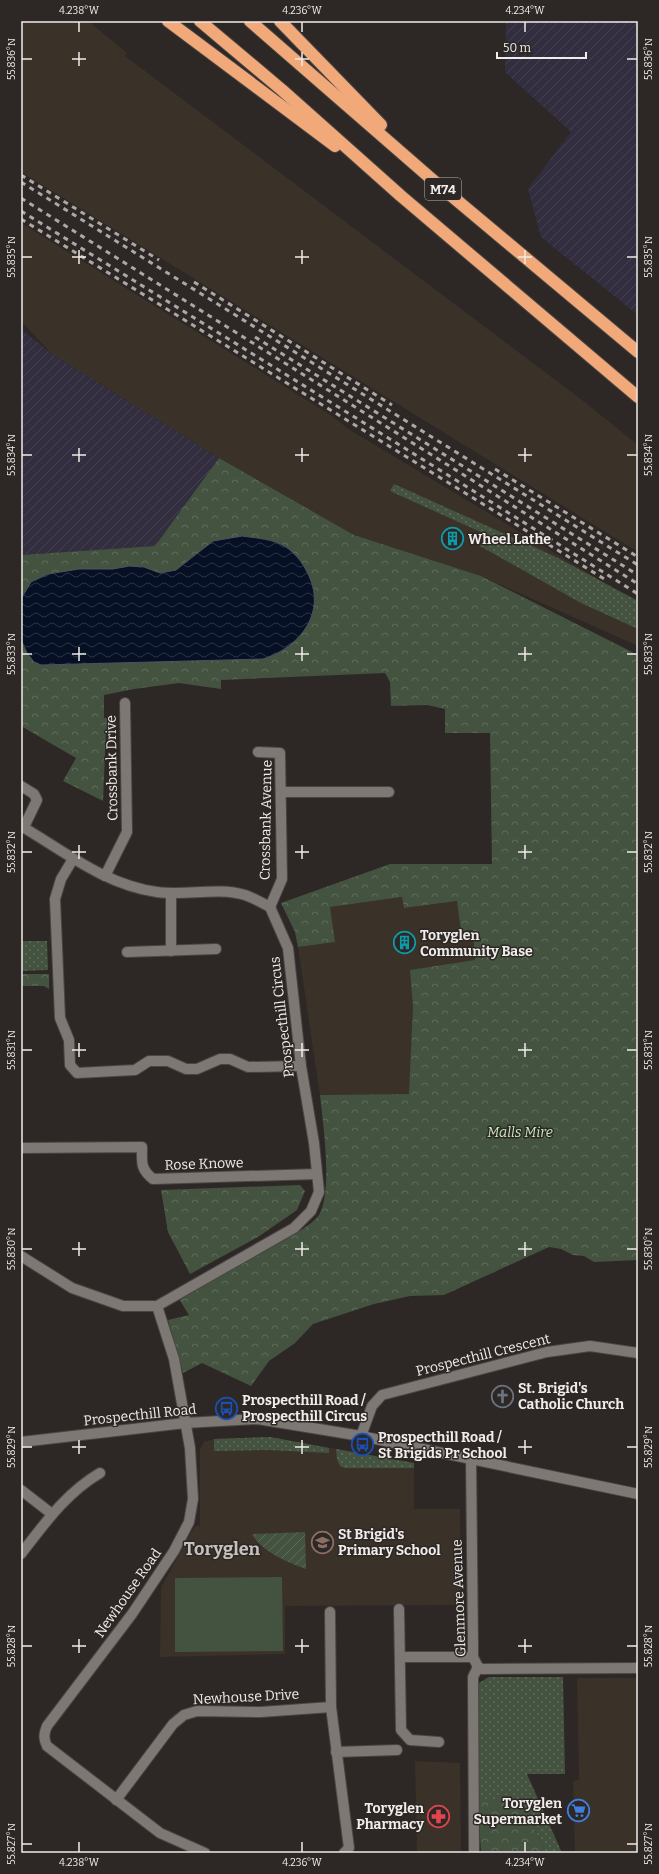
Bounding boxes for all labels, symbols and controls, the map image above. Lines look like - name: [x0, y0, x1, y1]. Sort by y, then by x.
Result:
- text: 4.238°W: [59, 5, 100, 17]
- text: 4.236°W: [282, 5, 322, 17]
- text: 4.234°W: [505, 5, 545, 17]
- scale bar: [497, 34, 586, 60]
- text: 55.836°N: [6, 38, 18, 80]
- text: 55.836°N: [643, 38, 655, 80]
- text: 50 m: [503, 41, 532, 55]
- road number: M74: [425, 178, 461, 200]
- text: 55.835°N: [6, 236, 18, 278]
- text: 55.835°N: [643, 236, 655, 278]
- text: 55.834°N: [6, 434, 18, 476]
- text: 55.834°N: [643, 434, 655, 476]
- building icon: Wheel Lathe: [439, 526, 465, 552]
- place label: Wheel Lathe: [468, 531, 551, 548]
- text: 55.833°N: [6, 633, 18, 675]
- text: 55.833°N: [643, 633, 655, 675]
- street label: Crossbank Drive: [103, 715, 121, 821]
- street label: Crossbank Avenue: [256, 760, 276, 880]
- text: 55.832°N: [6, 831, 18, 873]
- text: 55.832°N: [643, 831, 655, 873]
- place label: Toryglen Community Base: [420, 927, 533, 960]
- building icon: Toryglen Community Base: [391, 930, 417, 956]
- street label: Prospecthill Circus: [266, 956, 298, 1078]
- text: 55.831°N: [6, 1030, 18, 1070]
- text: 55.831°N: [643, 1030, 655, 1070]
- park label: Malls Mire: [487, 1124, 553, 1141]
- street label: Rose Knowe: [164, 1154, 244, 1174]
- text: 55.830°N: [6, 1228, 18, 1270]
- text: 55.830°N: [643, 1228, 655, 1270]
- street label: Prospecthill Crescent: [414, 1330, 552, 1380]
- place label: St. Brigid's Catholic Church: [518, 1380, 624, 1413]
- church icon: St. Brigid's Catholic Church: [490, 1383, 516, 1409]
- place label: Prospecthill Road / Prospecthill Circus: [242, 1392, 367, 1425]
- bus stop icon: Prospecthill Road / Prospecthill Circus: [214, 1395, 240, 1421]
- street label: Prospecthill Road: [83, 1401, 197, 1429]
- text: 55.829°N: [6, 1426, 18, 1468]
- text: 55.829°N: [643, 1426, 655, 1468]
- place label: Prospecthill Road / St Brigids Pr School: [378, 1429, 507, 1462]
- bus stop icon: Prospecthill Road / St Brigids Pr School: [350, 1432, 376, 1458]
- place label: St Brigid's Primary School: [338, 1526, 441, 1559]
- school or university icon: St Brigid's Primary School: [310, 1529, 336, 1555]
- district label: Toryglen: [184, 1538, 261, 1560]
- street label: Glenmore Avenue: [448, 1539, 470, 1657]
- street label: Newhouse Road: [91, 1545, 165, 1641]
- text: 55.828°N: [6, 1625, 18, 1667]
- text: 55.828°N: [643, 1625, 655, 1667]
- street label: Newhouse Drive: [192, 1686, 300, 1708]
- place label: Toryglen Supermarket: [474, 1795, 562, 1828]
- supermarket icon: Toryglen Supermarket: [565, 1798, 591, 1824]
- place label: Toryglen Pharmacy: [356, 1800, 424, 1833]
- pharmacy icon: Toryglen Pharmacy: [426, 1803, 452, 1829]
- text: 55.827°N: [6, 1823, 18, 1865]
- text: 55.827°N: [643, 1823, 655, 1865]
- text: 4.238°W: [59, 1857, 100, 1869]
- text: 4.236°W: [282, 1857, 322, 1869]
- text: 4.234°W: [505, 1857, 545, 1869]

